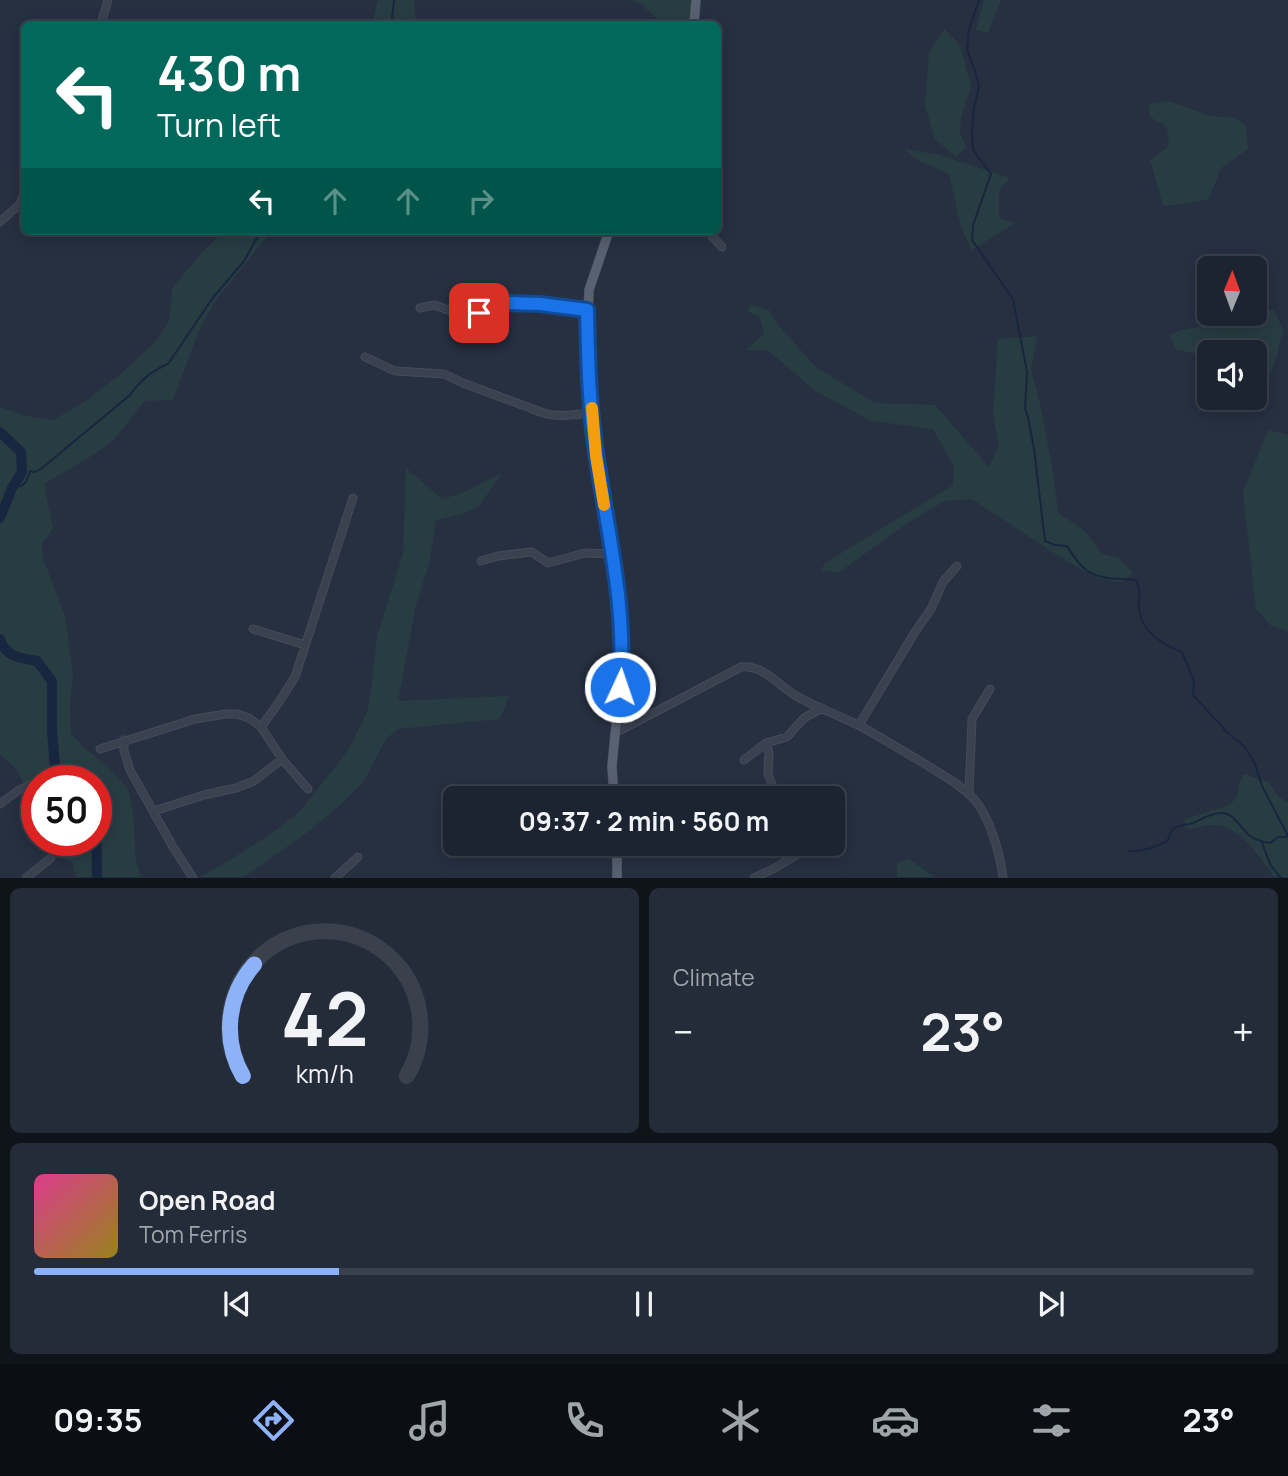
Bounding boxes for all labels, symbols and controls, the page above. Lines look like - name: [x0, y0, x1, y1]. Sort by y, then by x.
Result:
- text: 430 m: [157, 39, 301, 106]
- icon: left: [42, 49, 133, 140]
- text: Turn left: [157, 103, 281, 147]
- icon: left: [243, 182, 281, 220]
- icon: ahead: [316, 182, 354, 220]
- icon: ahead: [389, 182, 427, 220]
- icon: right: [462, 182, 500, 220]
- north arrow: [1197, 256, 1267, 326]
- map controls: [1197, 256, 1267, 410]
- pin: [449, 283, 509, 343]
- icon: arrive: [460, 294, 498, 332]
- button: sound: [1197, 340, 1267, 410]
- position arrow: [583, 650, 657, 724]
- speed limit sign: 50: [21, 765, 112, 856]
- text: 09:37 · 2 min · 560 m: [519, 803, 769, 839]
- text: Climate: [673, 961, 755, 993]
- text: 42: [281, 969, 368, 1069]
- text: 23°: [921, 996, 1005, 1067]
- text: −: [673, 1005, 694, 1057]
- text: +: [1232, 1005, 1254, 1057]
- text: km/h: [295, 1056, 354, 1091]
- text: Open Road: [139, 1182, 275, 1218]
- text: Tom Ferris: [139, 1218, 247, 1250]
- icon: previous: [218, 1285, 256, 1323]
- icon: pause: [625, 1285, 663, 1323]
- icon: next: [1032, 1285, 1070, 1323]
- icon: directions: [249, 1396, 298, 1445]
- icon: music: [405, 1396, 454, 1445]
- icon: phone: [560, 1396, 609, 1445]
- icon: climate: [716, 1396, 765, 1445]
- icon: car: [871, 1396, 920, 1445]
- icon: filters: [1027, 1396, 1076, 1445]
- text: 09:35: [53, 1398, 143, 1442]
- text: 23°: [1183, 1398, 1235, 1442]

